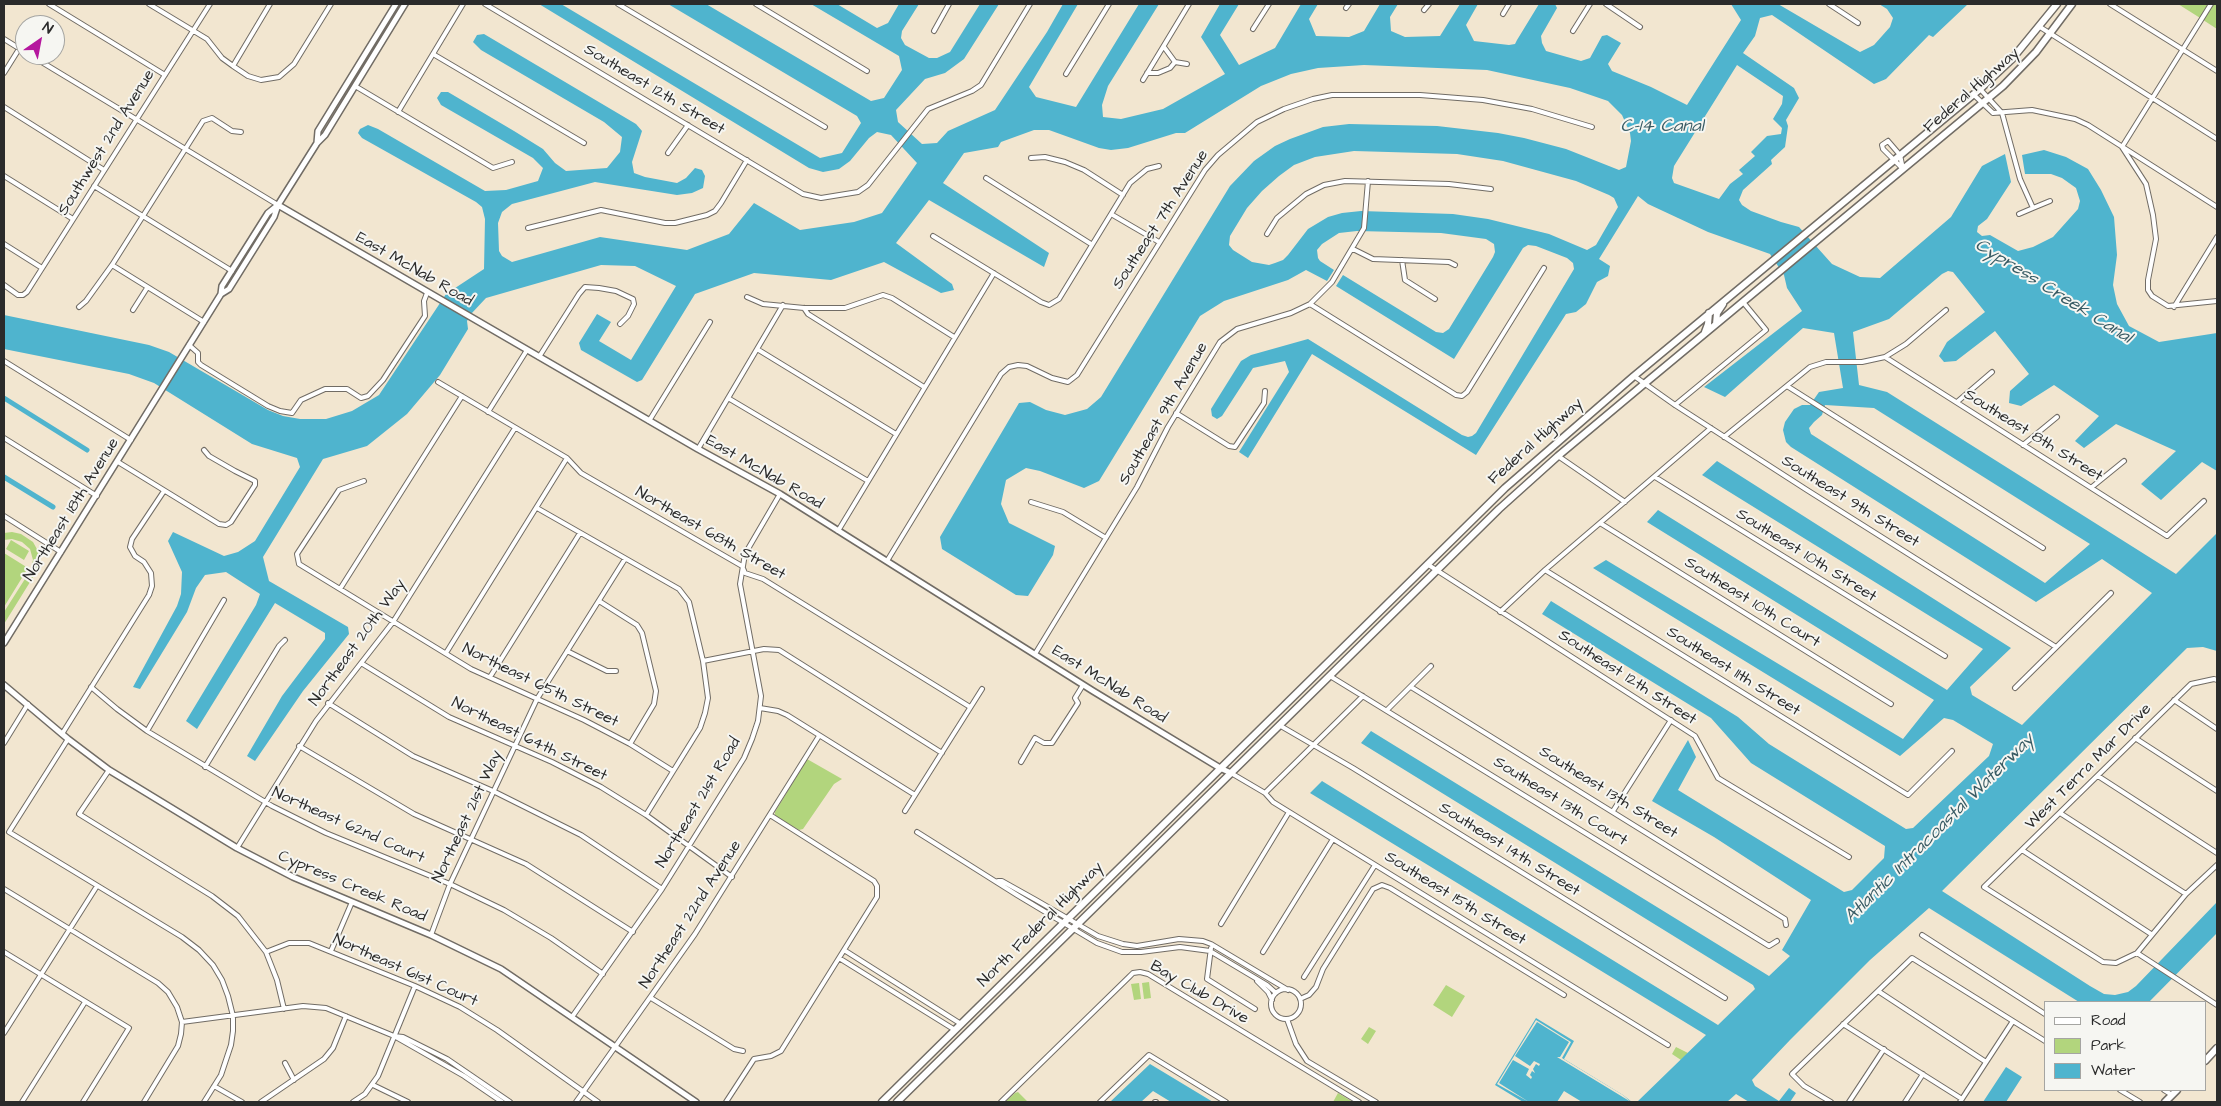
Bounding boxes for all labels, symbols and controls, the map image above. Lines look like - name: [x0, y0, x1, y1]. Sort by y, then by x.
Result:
- north arrow: [15, 15, 65, 65]
- text: N: [38, 17, 57, 39]
- street label: Southeast 12th Street: [580, 40, 728, 140]
- street label: Federal Highway: [1920, 44, 2024, 138]
- street label: Southwest 2nd Avenue: [54, 67, 160, 219]
- water label: C-14 Canal: [1621, 116, 1703, 138]
- street label: Southeast 7th Avenue: [1109, 147, 1213, 293]
- street label: East McNab Road: [352, 229, 476, 311]
- water label: Cypress Creek Canal: [1971, 235, 2135, 349]
- street label: Southeast 9th Avenue: [1115, 339, 1213, 489]
- street label: Southeast 8th Street: [1960, 385, 2106, 487]
- street label: Federal Highway: [1485, 395, 1587, 489]
- street label: East McNab Road: [702, 432, 826, 514]
- street label: Northeast 18th Avenue: [20, 435, 124, 585]
- street label: Southeast 9th Street: [1778, 452, 1922, 552]
- street label: Northeast 68th Street: [631, 483, 789, 585]
- street label: Southeast 10th Street: [1732, 505, 1880, 607]
- street label: Southeast 10th Court: [1681, 553, 1823, 653]
- street label: Northeast 20th Way: [306, 576, 410, 710]
- street label: Southeast 11th Street: [1663, 623, 1803, 721]
- street label: Southeast 12th Street: [1554, 626, 1700, 730]
- street label: Northeast 65th Street: [459, 640, 621, 732]
- street label: East McNab Road: [1048, 642, 1170, 728]
- street label: Northeast 64th Street: [448, 694, 610, 786]
- street label: West Terra Mar Drive: [2022, 700, 2156, 834]
- water label: Atlantic Intracoastal Waterway: [1841, 730, 2039, 928]
- street label: Northeast 21st Road: [652, 734, 746, 872]
- street label: Southeast 13th Street: [1535, 743, 1681, 843]
- street label: Northeast 21st Way: [429, 748, 507, 886]
- street label: Southeast 13th Court: [1490, 753, 1630, 851]
- street label: Northeast 62nd Court: [268, 784, 428, 868]
- street label: Southeast 14th Street: [1435, 799, 1583, 901]
- street label: Northeast 22nd Avenue: [636, 837, 746, 993]
- street label: Cypress Creek Road: [275, 847, 429, 927]
- street label: Southeast 15th Street: [1381, 848, 1529, 950]
- street label: North Federal Highway: [974, 858, 1108, 992]
- street label: Northeast 61st Court: [330, 930, 480, 1012]
- street label: Bay Club Drive: [1146, 957, 1252, 1029]
- legend: [2044, 1001, 2206, 1091]
- text: Road: [2091, 1010, 2125, 1031]
- text: Park: [2091, 1035, 2126, 1056]
- text: Water: [2091, 1060, 2135, 1081]

